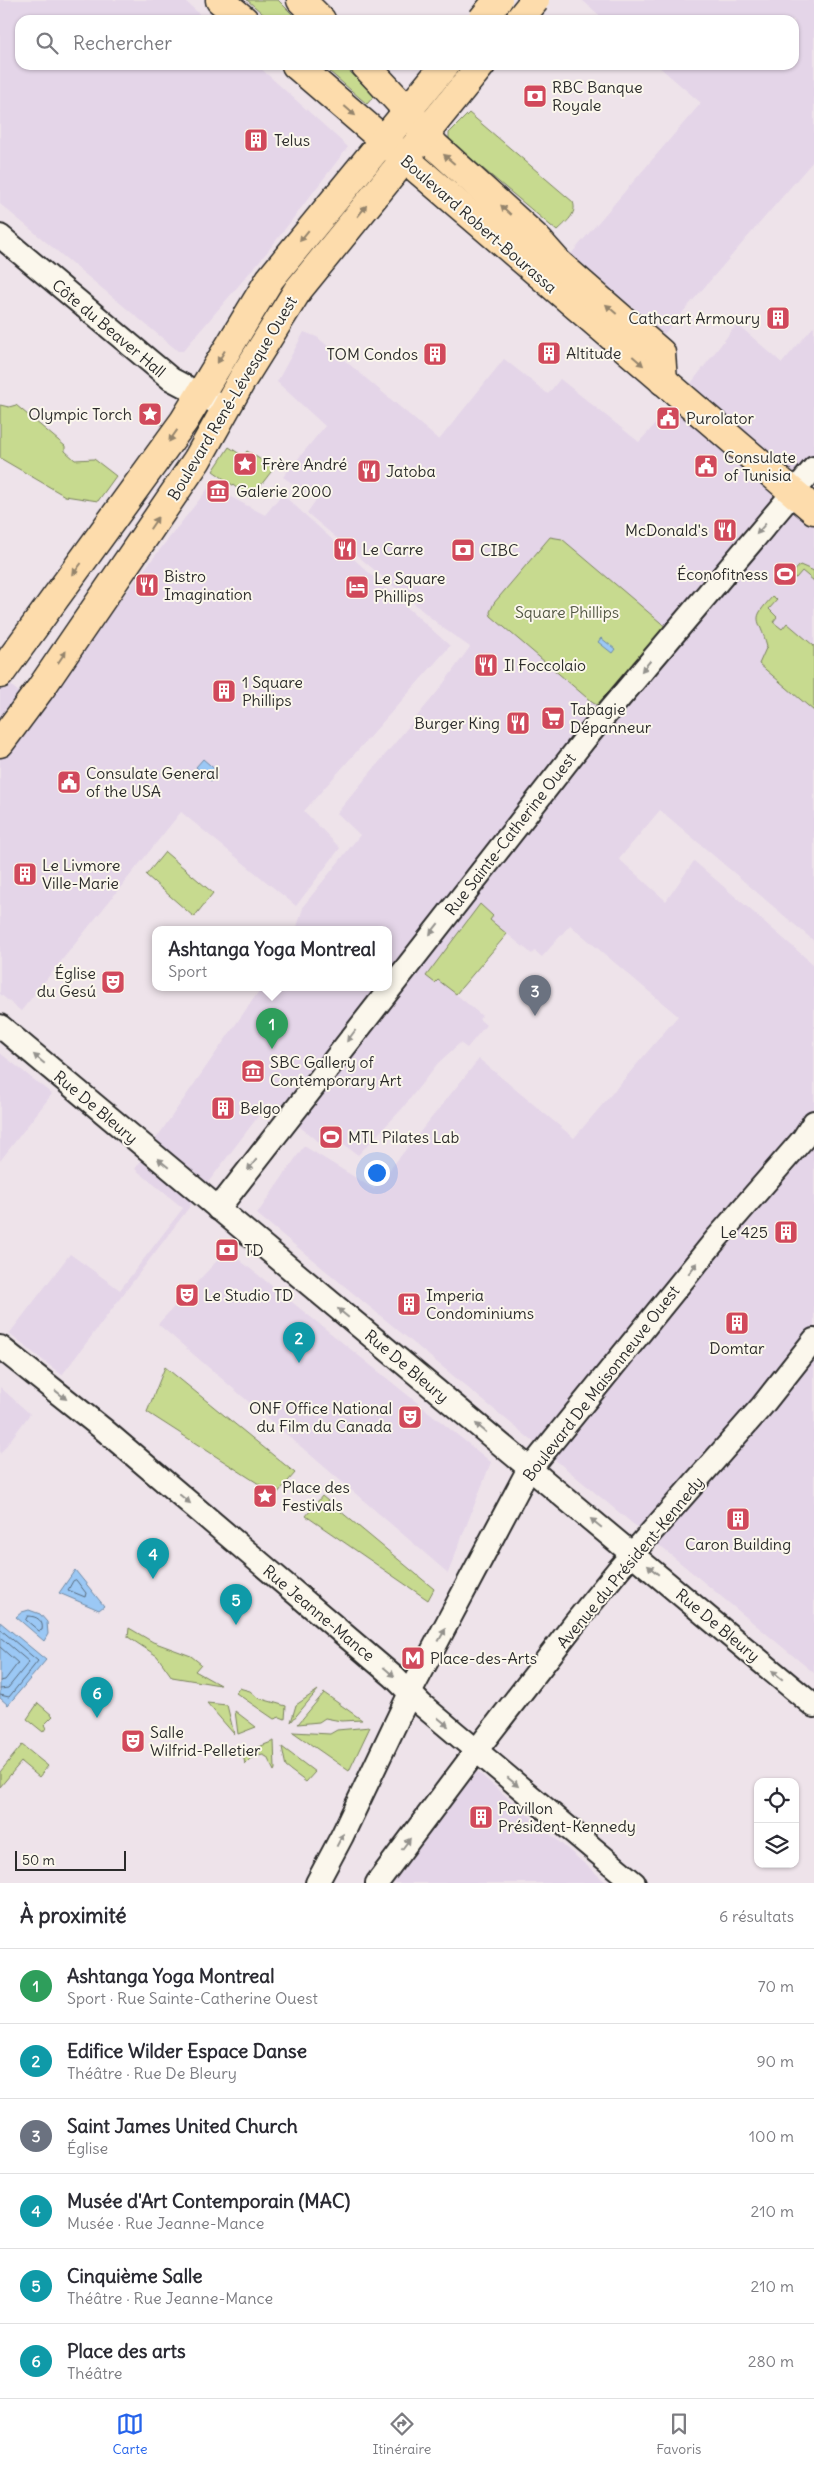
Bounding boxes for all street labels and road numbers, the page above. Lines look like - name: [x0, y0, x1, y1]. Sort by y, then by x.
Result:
- street label: Boulevard Robert-Bourassa: [397, 151, 561, 297]
- street label: Côte du Beaver Hall: [48, 275, 170, 381]
- street label: Boulevard René-Lévesque Ouest: [163, 292, 301, 504]
- street label: Rue Sainte-Catherine Ouest: [440, 748, 580, 919]
- street label: Rue De Bleury: [50, 1066, 142, 1148]
- street label: Boulevard De Maisonneuve Ouest: [518, 1281, 684, 1485]
- street label: Rue De Bleury: [361, 1325, 453, 1407]
- street label: Avenue du Président-Kennedy: [552, 1472, 708, 1652]
- street label: Rue Jeanne-Mance: [259, 1561, 379, 1665]
- street label: Rue De Bleury: [672, 1584, 764, 1666]

